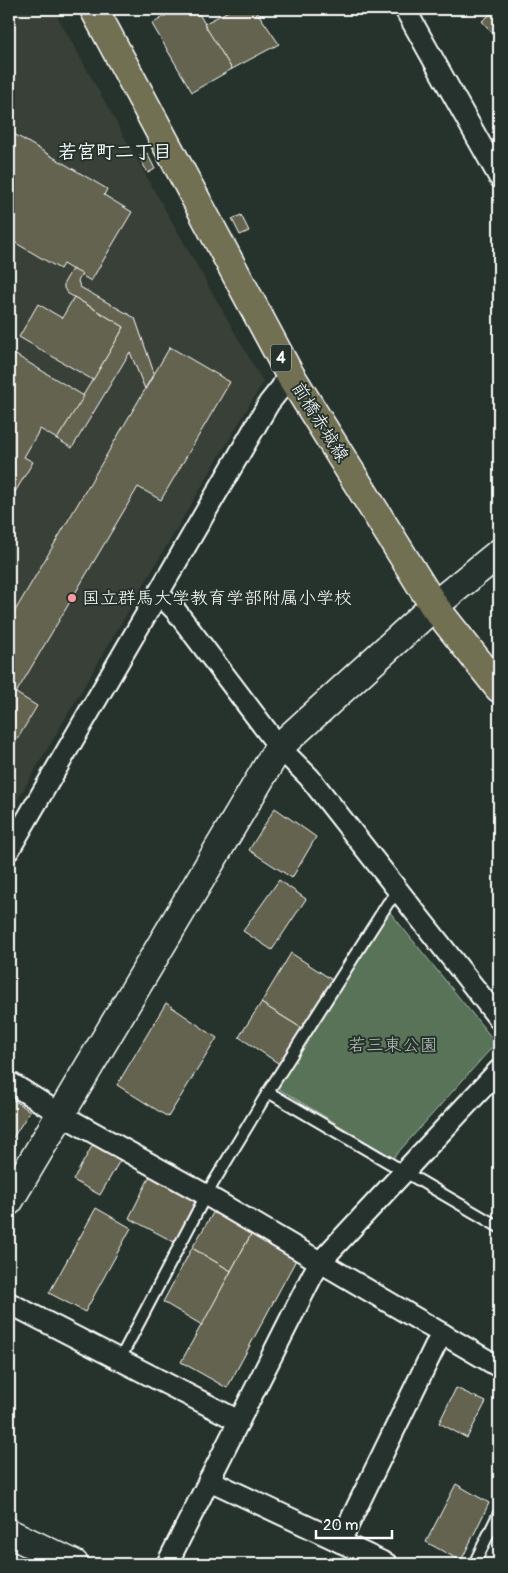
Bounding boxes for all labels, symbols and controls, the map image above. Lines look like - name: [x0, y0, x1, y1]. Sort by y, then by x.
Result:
- district label: 若宮町二丁目: [58, 140, 172, 164]
- road number: 4: [271, 344, 291, 372]
- street label: 前橋赤城線: [286, 378, 354, 466]
- place label: 国立群馬大学教育学部附属小学校: [82, 587, 352, 610]
- marker: 国立群馬大学教育学部附属小学校: [66, 592, 78, 604]
- park label: 若三東公園: [348, 1034, 438, 1057]
- scale bar: [316, 1508, 392, 1540]
- text: 20 m: [323, 1516, 358, 1535]

